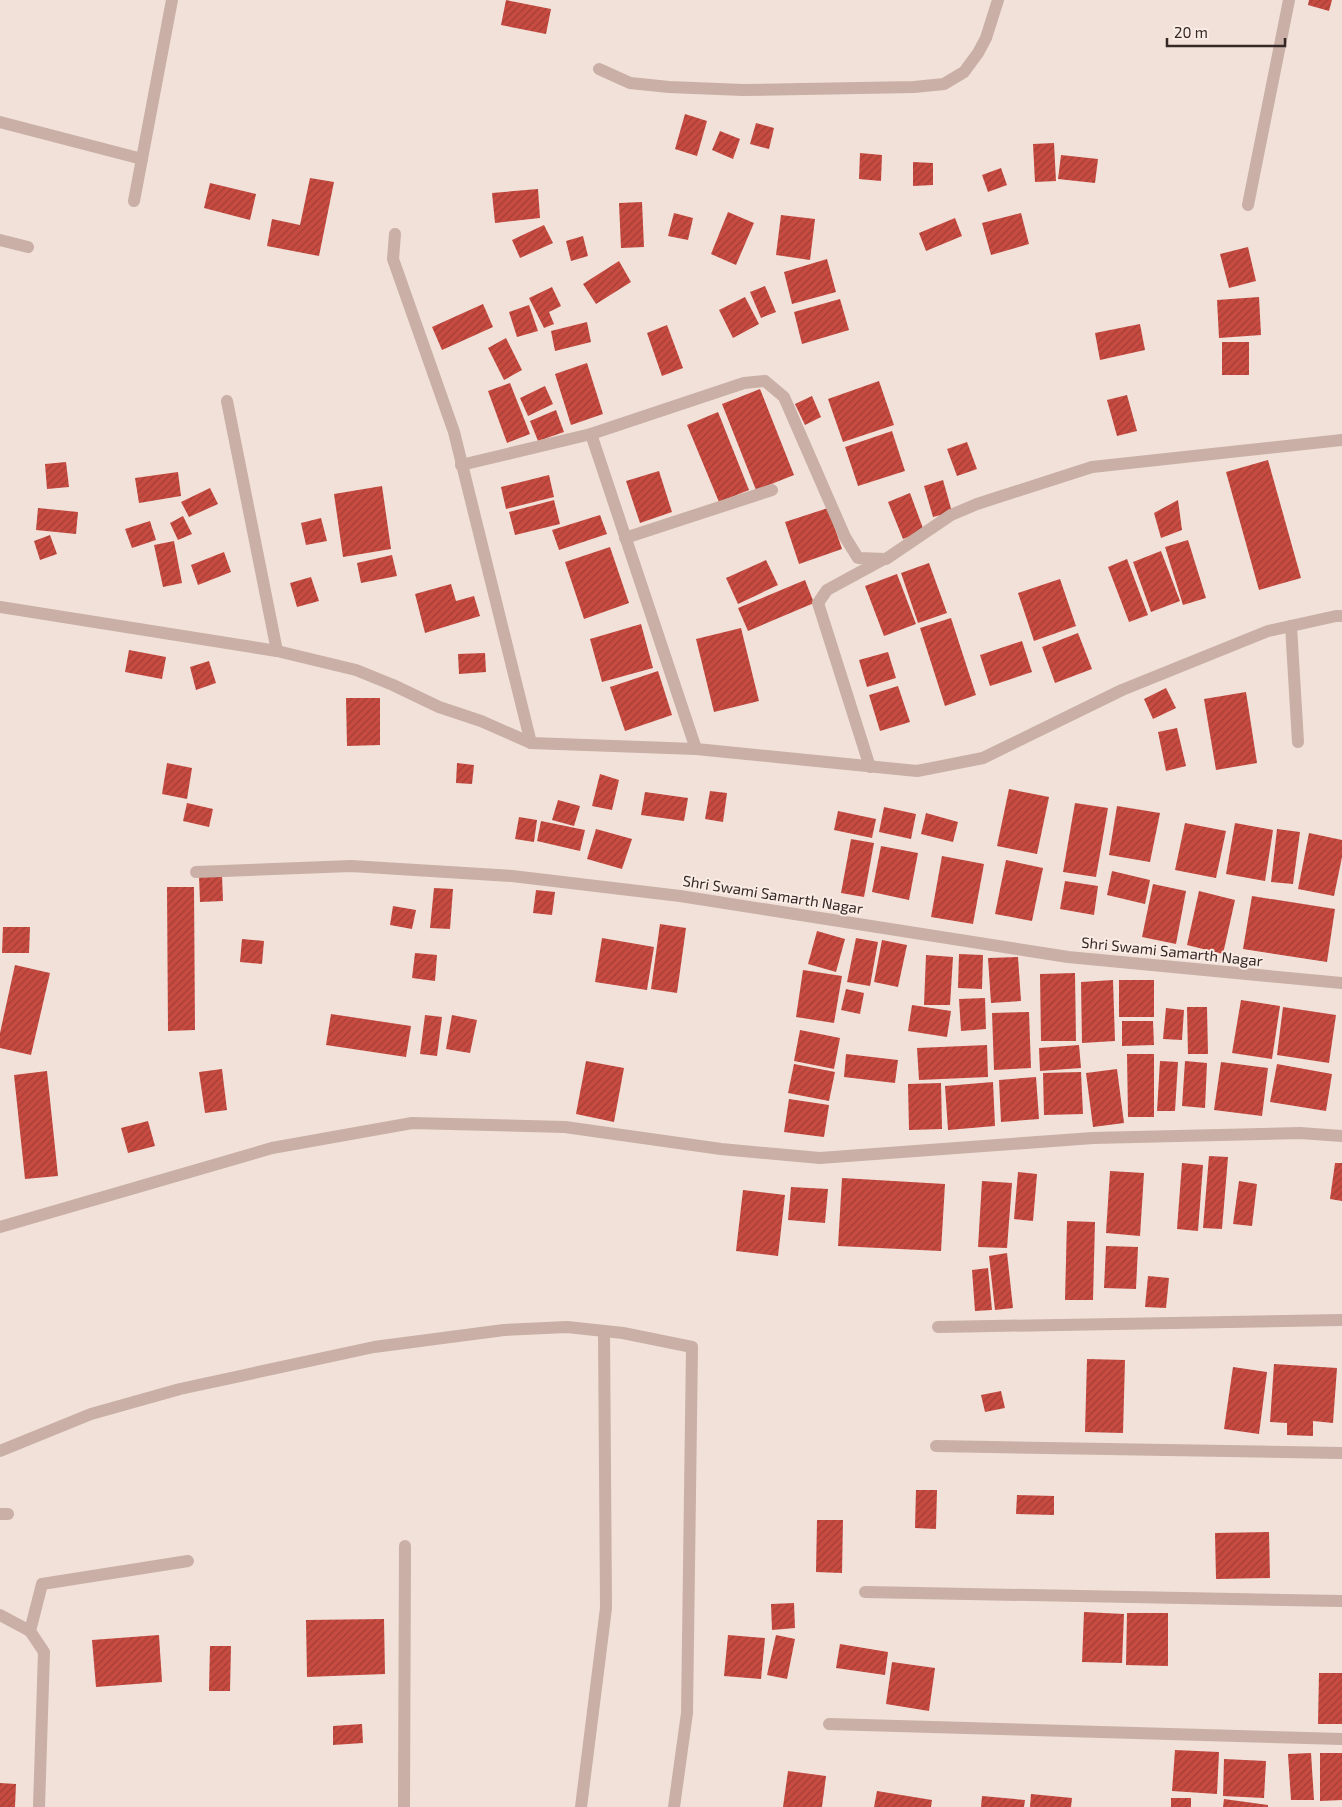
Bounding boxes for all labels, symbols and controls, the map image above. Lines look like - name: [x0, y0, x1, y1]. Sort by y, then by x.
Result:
- scale bar: [1167, 15, 1284, 47]
- text: 20 m: [1174, 23, 1208, 41]
- street label: Shri Swami Samarth Nagar: [681, 871, 865, 917]
- street label: Shri Swami Samarth Nagar: [1080, 933, 1264, 969]

